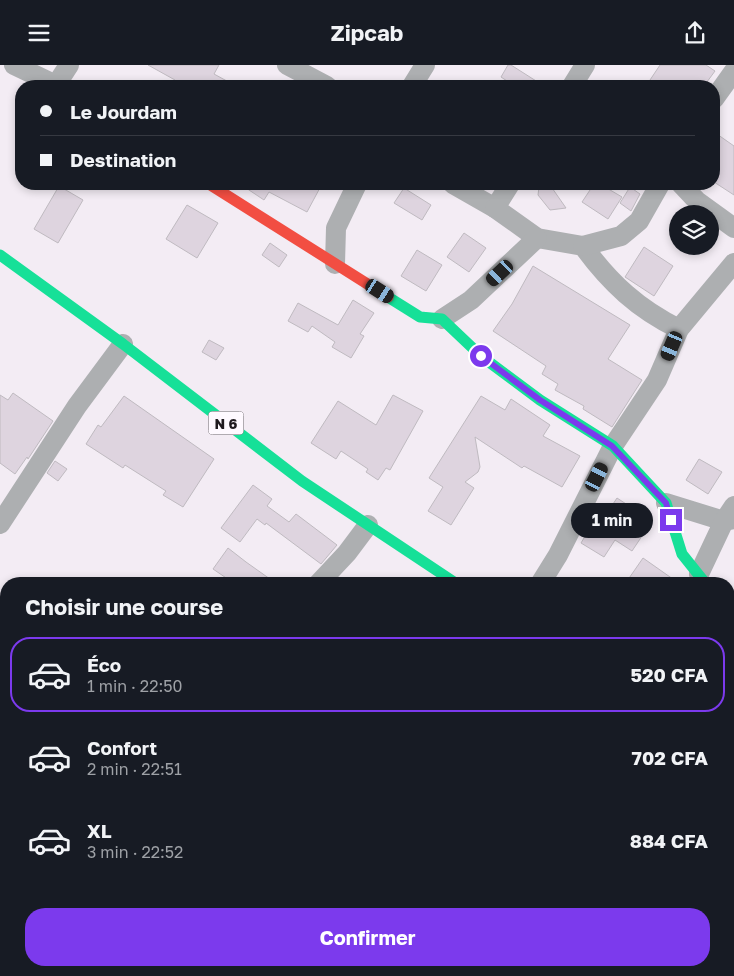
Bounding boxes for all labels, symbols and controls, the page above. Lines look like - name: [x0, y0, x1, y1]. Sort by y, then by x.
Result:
- icon: menu: [25, 19, 53, 47]
- text: Zipcab: [331, 19, 403, 46]
- icon: share: [681, 19, 709, 47]
- text: Le Jourdam: [70, 100, 177, 123]
- text: Destination: [70, 148, 176, 171]
- map controls: [669, 205, 719, 255]
- button: layers: [669, 205, 719, 255]
- car: [483, 257, 516, 289]
- car: [363, 277, 396, 305]
- car: [659, 329, 684, 363]
- route start: [470, 345, 492, 367]
- road number: N 6: [208, 411, 244, 434]
- car: [583, 460, 610, 494]
- callout: 1 min: [571, 503, 654, 537]
- route end: [660, 509, 682, 531]
- text: 1 min: [592, 510, 632, 530]
- text: Choisir une course: [25, 593, 223, 620]
- icon: car: [27, 652, 72, 697]
- text: Éco: [87, 653, 121, 676]
- text: 520 CFA: [630, 663, 708, 686]
- text: 1 min · 22:50: [87, 676, 182, 696]
- icon: car: [27, 735, 72, 780]
- text: Confort: [87, 736, 157, 759]
- text: 702 CFA: [632, 746, 708, 769]
- text: 2 min · 22:51: [87, 759, 182, 779]
- icon: car: [27, 818, 72, 863]
- text: XL: [87, 819, 112, 842]
- text: 884 CFA: [630, 829, 708, 852]
- text: 3 min · 22:52: [87, 842, 183, 862]
- button: Confirmer: [25, 908, 710, 966]

